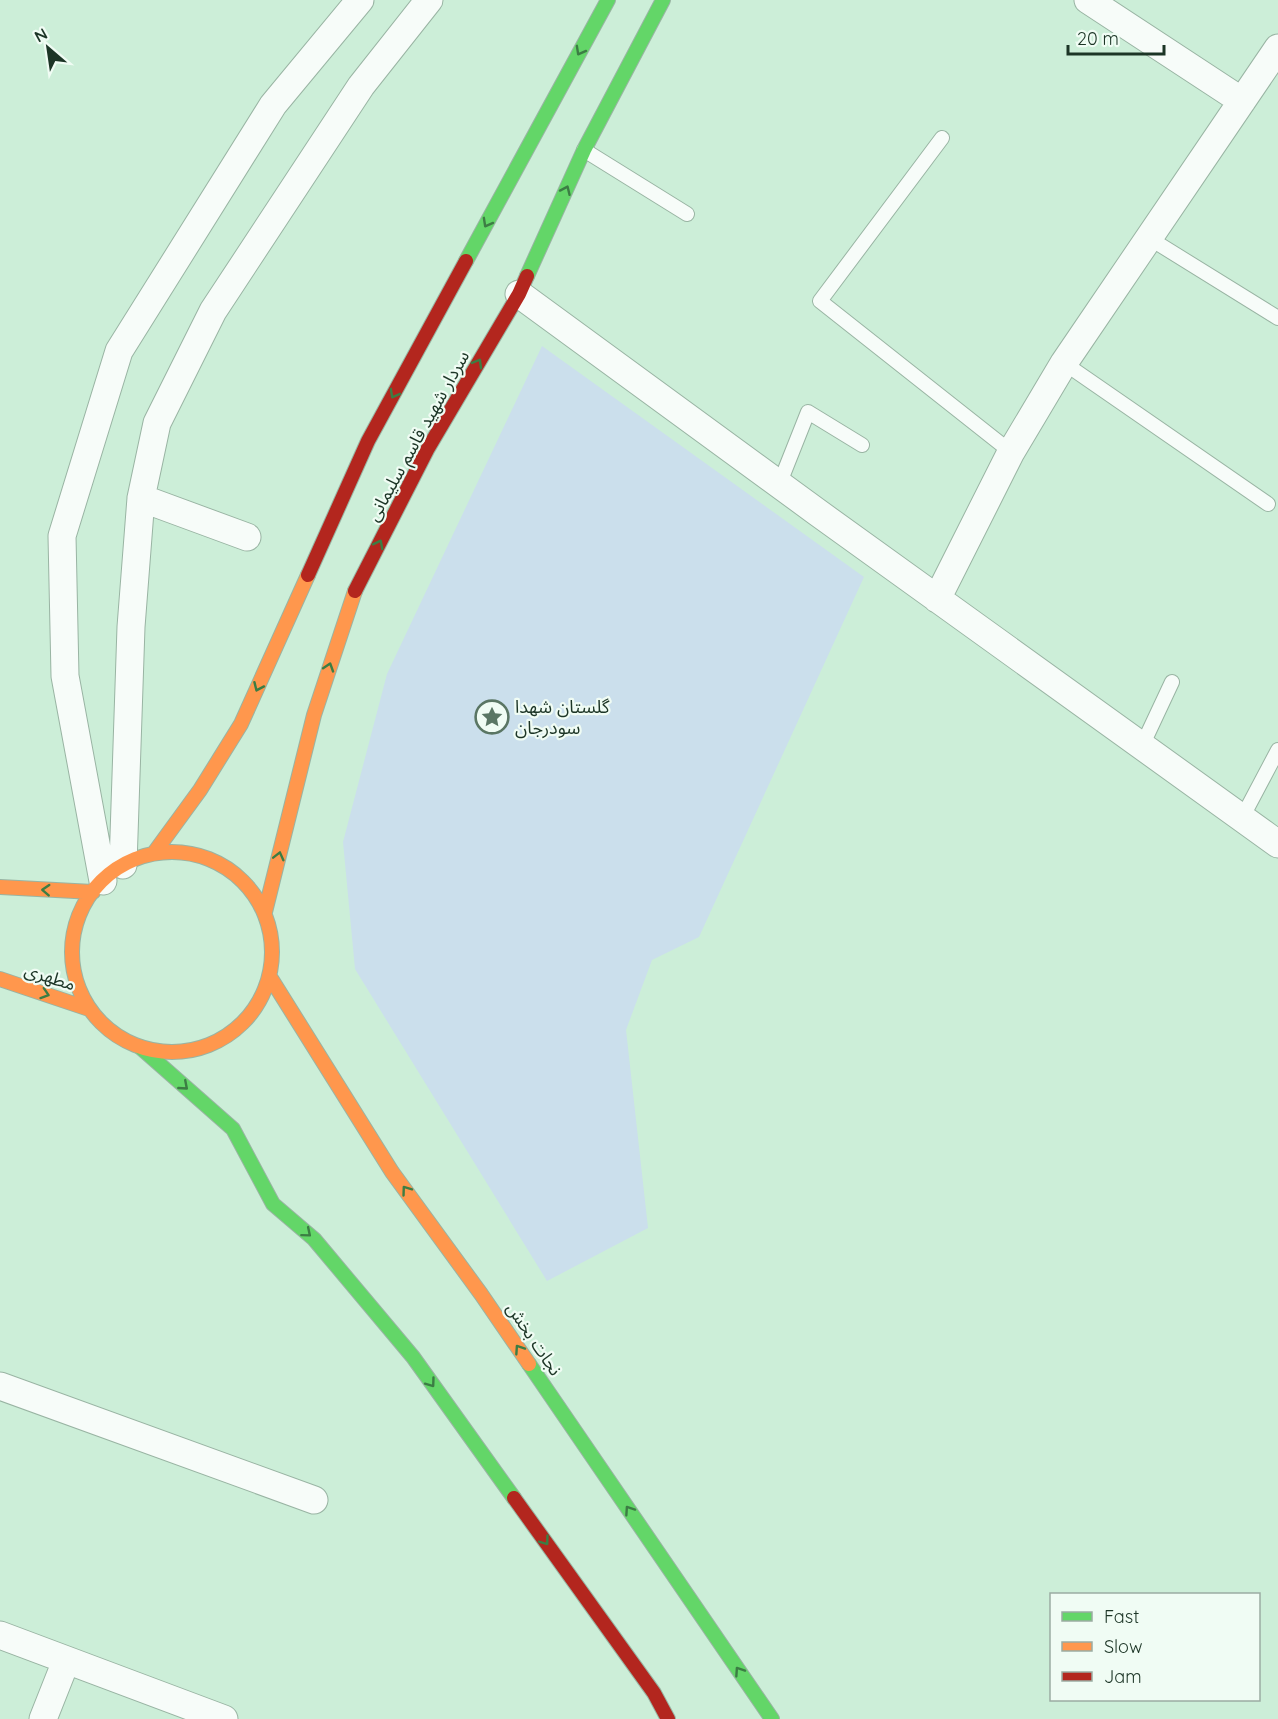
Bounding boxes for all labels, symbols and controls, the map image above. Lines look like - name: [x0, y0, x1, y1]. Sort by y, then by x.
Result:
- north arrow: [18, 18, 78, 78]
- scale bar: [1068, 18, 1164, 56]
- text: N: [31, 23, 51, 46]
- text: 20 m: [1077, 27, 1119, 50]
- one-way arrow: [576, 45, 587, 56]
- one-way arrow: [559, 185, 571, 196]
- one-way arrow: [483, 216, 494, 227]
- street label: سردار شهید قاسم سلیمانی: [361, 346, 476, 526]
- one-way arrow: [471, 359, 482, 370]
- one-way arrow: [390, 388, 401, 398]
- one-way arrow: [372, 540, 383, 551]
- one-way arrow: [322, 662, 334, 673]
- one-way arrow: [253, 681, 265, 692]
- place label: گلستان شهدا سودرجان: [515, 695, 610, 739]
- place icon: گلستان شهدا سودرجان: [474, 699, 510, 735]
- one-way arrow: [271, 851, 284, 861]
- one-way arrow: [42, 884, 51, 897]
- street label: مطهری: [22, 958, 79, 996]
- one-way arrow: [39, 987, 50, 999]
- one-way arrow: [177, 1079, 188, 1090]
- one-way arrow: [402, 1186, 413, 1197]
- one-way arrow: [300, 1225, 311, 1236]
- street label: نجات بخش: [502, 1298, 567, 1380]
- one-way arrow: [515, 1345, 526, 1356]
- one-way arrow: [424, 1376, 435, 1387]
- one-way arrow: [625, 1505, 636, 1516]
- one-way arrow: [538, 1535, 549, 1546]
- legend: [1050, 1593, 1260, 1701]
- text: Fast: [1104, 1605, 1139, 1628]
- text: Slow: [1104, 1635, 1142, 1658]
- text: Jam: [1104, 1665, 1142, 1688]
- one-way arrow: [735, 1666, 746, 1677]

